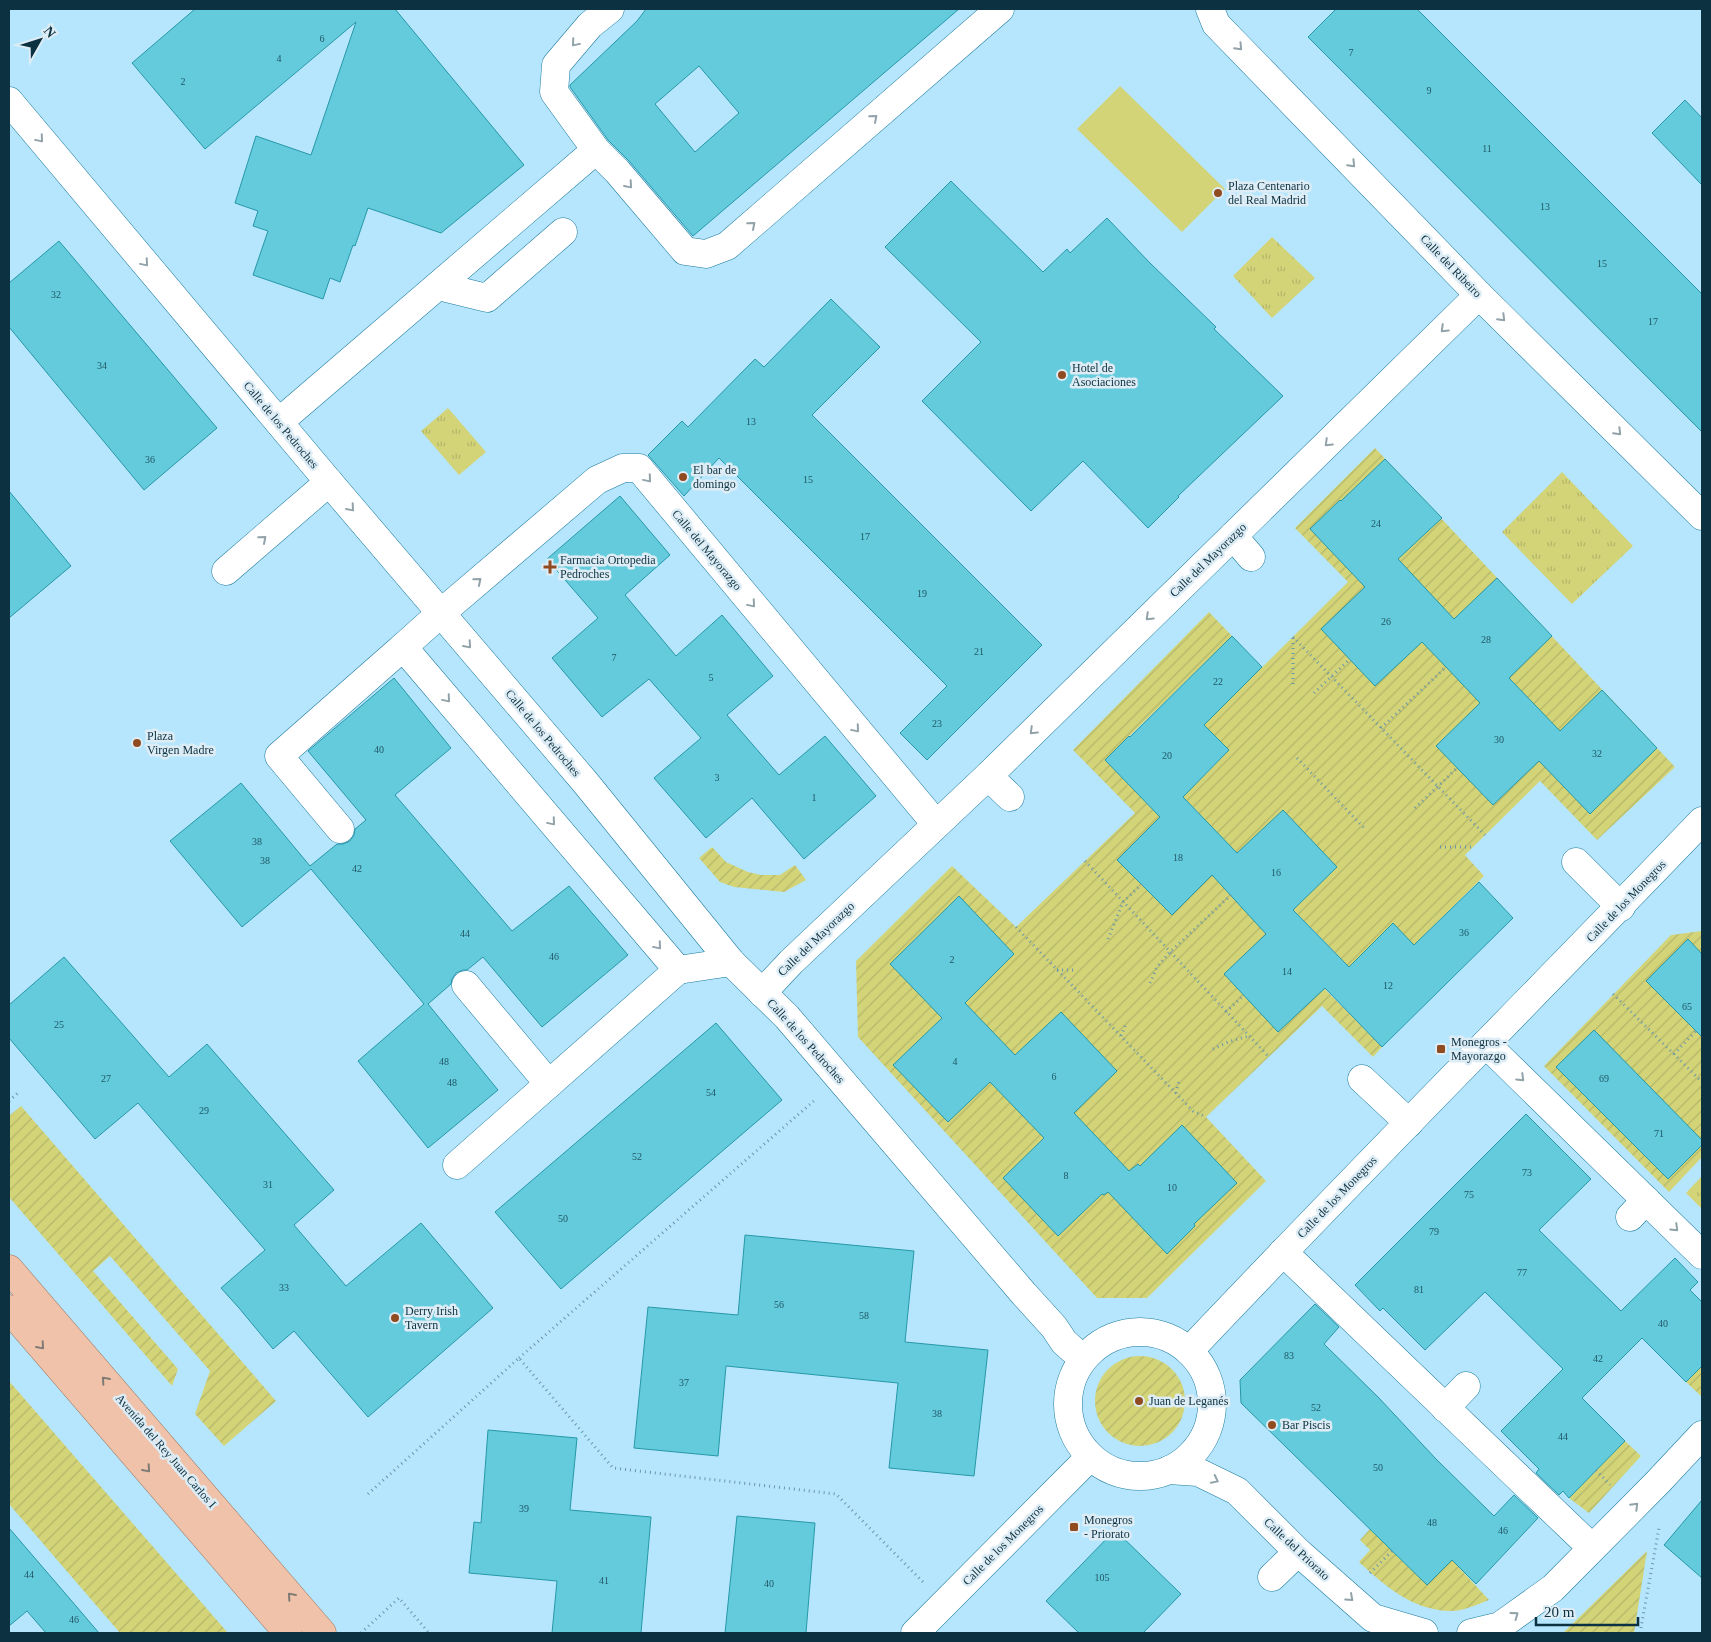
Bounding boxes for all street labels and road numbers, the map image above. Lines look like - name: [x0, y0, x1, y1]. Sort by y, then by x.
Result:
- street label: Calle del Ribeiro: [1417, 232, 1485, 300]
- street label: Calle de los Pedroches: [241, 379, 322, 471]
- street label: Calle del Mayorazgo: [669, 507, 745, 593]
- street label: Calle del Mayorazgo: [1167, 520, 1249, 600]
- street label: Calle de los Pedroches: [503, 687, 584, 779]
- street label: Calle de los Monegros: [1583, 857, 1669, 945]
- street label: Calle del Mayorazgo: [775, 899, 857, 979]
- street label: Calle de los Pedroches: [764, 996, 848, 1086]
- street label: Calle de los Monegros: [1294, 1153, 1380, 1241]
- street label: Avenida del Rey Juan Carlos I: [113, 1391, 219, 1511]
- street label: Calle de los Monegros: [960, 1502, 1046, 1588]
- street label: Calle del Priorato: [1261, 1515, 1333, 1583]

